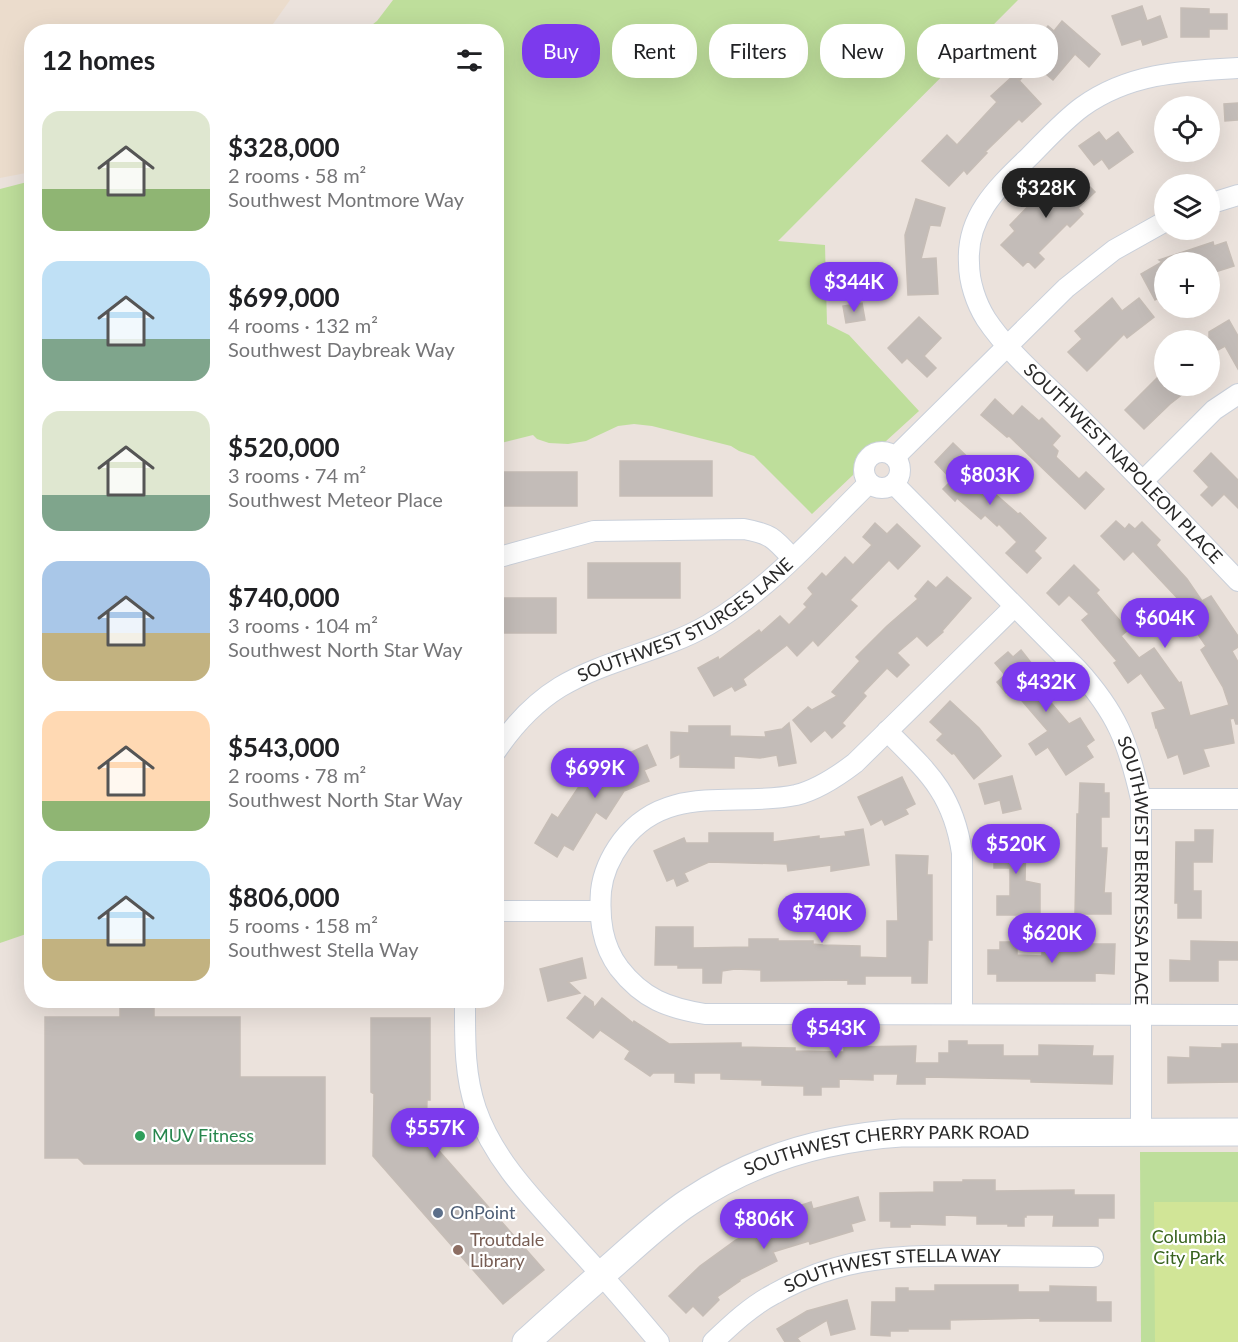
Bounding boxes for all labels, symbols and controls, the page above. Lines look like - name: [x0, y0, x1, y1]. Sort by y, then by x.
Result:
- chip: Buy: [522, 24, 600, 78]
- chip: Rent: [612, 24, 697, 78]
- chip: Filters: [709, 24, 808, 78]
- chip: New: [820, 24, 905, 78]
- chip: Apartment: [917, 24, 1058, 78]
- text: 12 homes: [42, 44, 155, 76]
- icon: filters: [453, 44, 486, 77]
- map controls: [1154, 96, 1220, 396]
- button: locate: [1154, 96, 1220, 162]
- text: $328,000: [228, 131, 340, 163]
- icon: home: [90, 135, 162, 207]
- text: 2 rooms · 58 m²: [228, 163, 366, 187]
- pin: $328K: [1004, 168, 1088, 219]
- button: layers: [1154, 174, 1220, 240]
- text: $328K: [1016, 175, 1076, 199]
- text: Southwest Montmore Way: [228, 187, 464, 211]
- button: +: [1154, 252, 1220, 318]
- pin: $344K: [812, 262, 896, 313]
- text: $344K: [824, 269, 884, 293]
- text: $699,000: [228, 281, 340, 313]
- icon: home: [90, 285, 162, 357]
- text: 4 rooms · 132 m²: [228, 313, 378, 337]
- button: −: [1154, 330, 1220, 396]
- text: Southwest Daybreak Way: [228, 337, 455, 361]
- street label: SOUTHWEST NAPOLEON PLACE: [1020, 358, 1227, 568]
- text: $520,000: [228, 431, 340, 463]
- icon: home: [90, 435, 162, 507]
- pin: $803K: [948, 455, 1032, 506]
- text: $803K: [960, 462, 1020, 486]
- text: 3 rooms · 74 m²: [228, 463, 366, 487]
- text: Southwest Meteor Place: [228, 487, 443, 511]
- street label: SOUTHWEST STURGES LANE: [574, 553, 797, 686]
- text: $740,000: [228, 581, 340, 613]
- icon: home: [90, 585, 162, 657]
- pin: $604K: [1123, 598, 1207, 649]
- text: $604K: [1135, 605, 1195, 629]
- text: 3 rooms · 104 m²: [228, 613, 378, 637]
- text: Southwest North Star Way: [228, 637, 462, 661]
- pin: $432K: [1004, 662, 1088, 713]
- text: $432K: [1016, 669, 1076, 693]
- text: $543,000: [228, 731, 340, 763]
- street label: SOUTHWEST BERRYESSA PLACE: [1113, 733, 1153, 1005]
- icon: home: [90, 735, 162, 807]
- pin: $699K: [553, 748, 637, 799]
- text: $699K: [565, 755, 625, 779]
- text: 2 rooms · 78 m²: [228, 763, 366, 787]
- text: Southwest North Star Way: [228, 787, 462, 811]
- pin: $520K: [974, 824, 1058, 875]
- text: $520K: [986, 831, 1046, 855]
- text: $806,000: [228, 881, 340, 913]
- icon: home: [90, 885, 162, 957]
- pin: $740K: [780, 893, 864, 944]
- text: $740K: [792, 900, 852, 924]
- text: 5 rooms · 158 m²: [228, 913, 378, 937]
- pin: $620K: [1010, 913, 1094, 964]
- text: $620K: [1022, 920, 1082, 944]
- text: Southwest Stella Way: [228, 937, 419, 961]
- pin: $543K: [794, 1008, 878, 1059]
- text: $543K: [806, 1015, 866, 1039]
- pin: $557K: [393, 1108, 477, 1159]
- text: $557K: [405, 1115, 465, 1139]
- street label: SOUTHWEST CHERRY PARK ROAD: [740, 1121, 1029, 1180]
- place label: MUV Fitness: [152, 1124, 254, 1146]
- marker: MUV Fitness: [133, 1129, 147, 1143]
- pin: $806K: [722, 1199, 806, 1250]
- place label: OnPoint: [450, 1201, 516, 1223]
- marker: OnPoint: [431, 1206, 445, 1220]
- text: $806K: [734, 1206, 794, 1230]
- park label: Columbia City Park: [1152, 1225, 1226, 1268]
- place label: Troutdale Library: [470, 1228, 544, 1271]
- marker: Troutdale Library: [451, 1243, 465, 1257]
- street label: SOUTHWEST STELLA WAY: [780, 1244, 1002, 1297]

